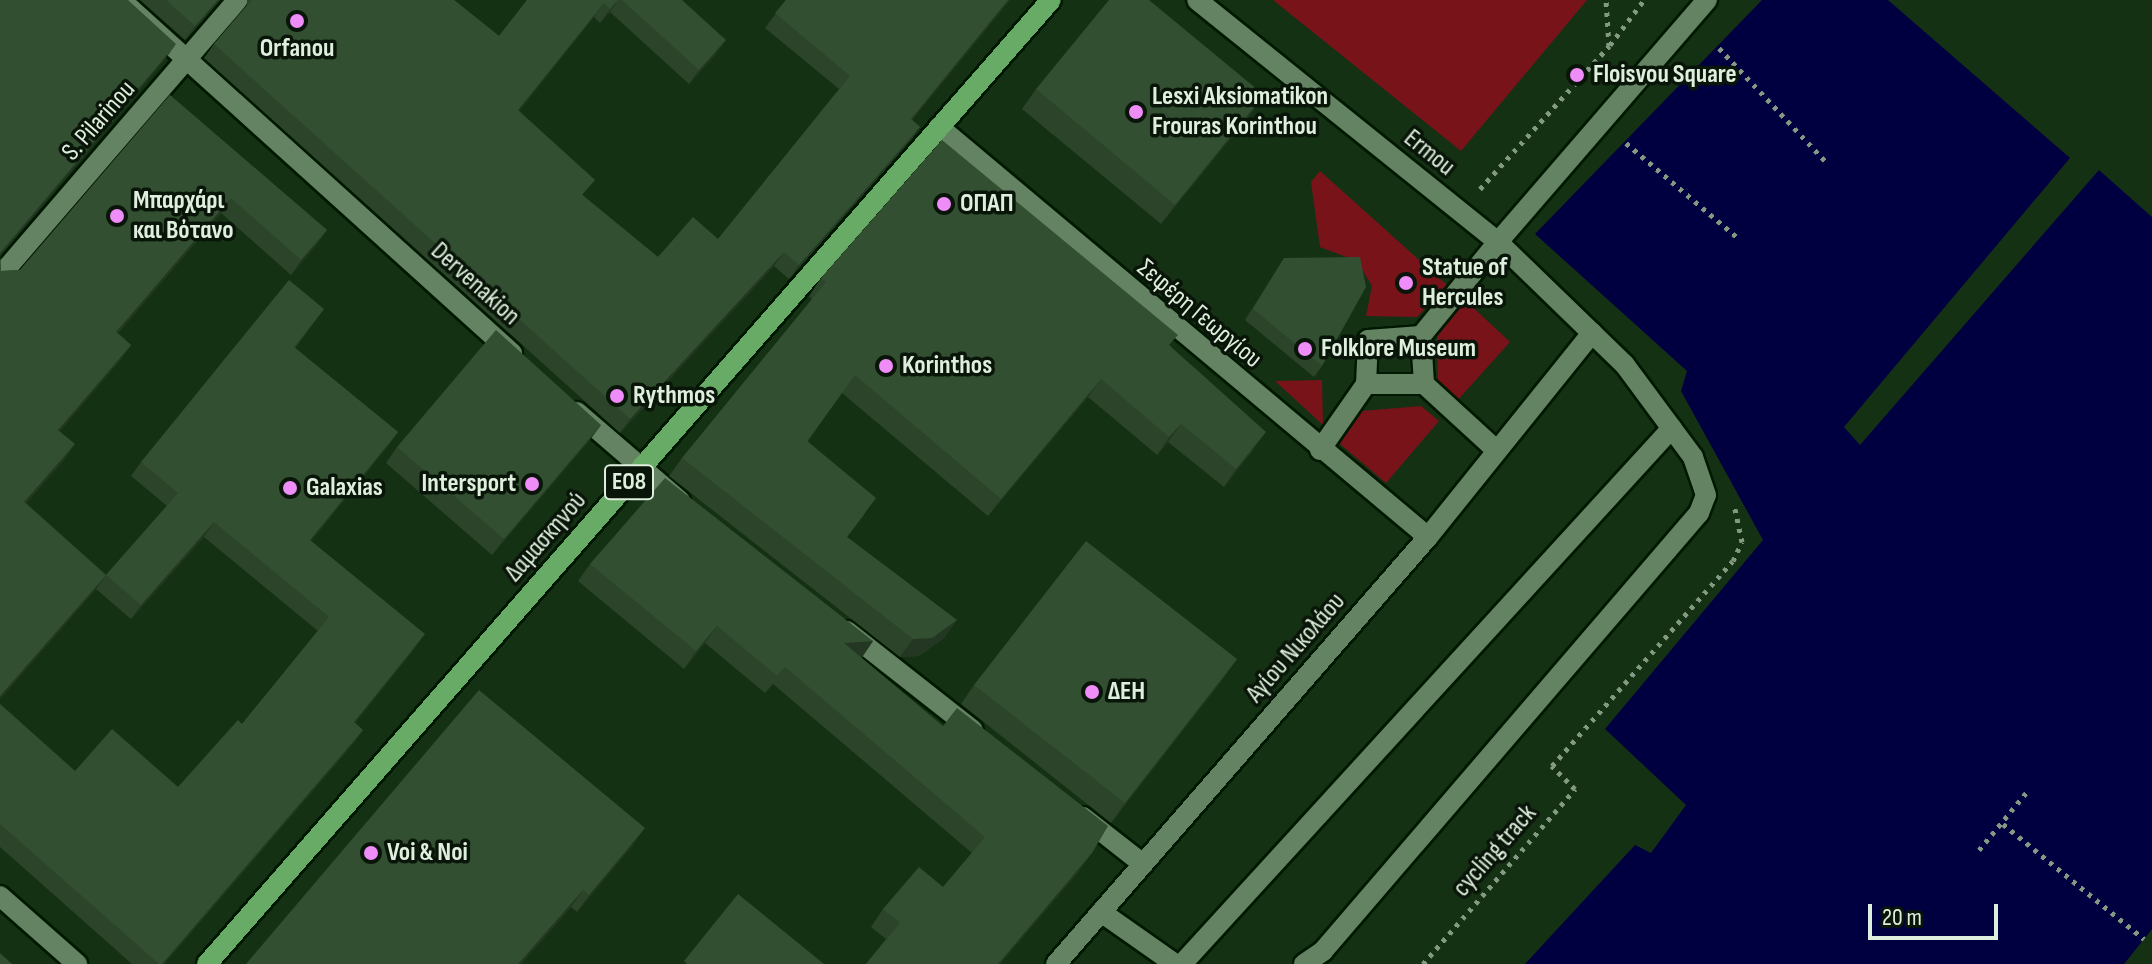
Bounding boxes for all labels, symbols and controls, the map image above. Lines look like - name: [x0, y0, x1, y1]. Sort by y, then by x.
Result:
- marker: Orfanou: [288, 12, 306, 30]
- place label: Orfanou: [260, 33, 334, 65]
- place label: Floisvou Square: [1593, 59, 1737, 91]
- marker: Floisvou Square: [1568, 66, 1586, 84]
- street label: S. Pilarinou: [56, 75, 142, 167]
- place label: Lesxi Aksiomatikon Frouras Korinthou: [1152, 81, 1328, 142]
- marker: Lesxi Aksiomatikon Frouras Korinthou: [1127, 103, 1145, 121]
- street label: Ermou: [1397, 123, 1461, 183]
- place label: Μπαρχάρι και Βὀτανο: [133, 185, 234, 246]
- place label: ΟΠΑΠ: [960, 188, 1013, 220]
- marker: ΟΠΑΠ: [935, 195, 953, 213]
- marker: Μπαρχάρι και Βὀτανο: [108, 207, 126, 225]
- street label: Dervenakion: [424, 236, 526, 332]
- place label: Statue of Hercules: [1422, 252, 1507, 314]
- street label: Σεφέρη Γεωργίου: [1130, 253, 1268, 375]
- marker: Statue of Hercules: [1397, 274, 1415, 292]
- place label: Folklore Museum: [1321, 333, 1476, 365]
- marker: Folklore Museum: [1296, 340, 1314, 358]
- place label: Korinthos: [902, 350, 992, 382]
- marker: Korinthos: [877, 357, 895, 375]
- place label: Rythmos: [633, 380, 715, 412]
- marker: Rythmos: [608, 387, 626, 405]
- road number: ΕΟ8: [603, 462, 655, 502]
- place label: Intersport: [422, 468, 516, 500]
- place label: Galaxias: [306, 472, 383, 504]
- marker: Intersport: [523, 475, 541, 493]
- marker: Galaxias: [281, 479, 299, 497]
- street label: Δαμασκηνού: [499, 486, 593, 588]
- street label: Αγίου Νικολάου: [1240, 587, 1352, 709]
- place label: ΔΕΗ: [1108, 676, 1145, 708]
- marker: ΔΕΗ: [1083, 683, 1101, 701]
- street label: сycling track: [1447, 799, 1543, 903]
- place label: Voi & Noi: [387, 837, 468, 869]
- marker: Voi & Noi: [362, 844, 380, 862]
- scale bar: [1872, 888, 2002, 938]
- text: 20 m: [1882, 903, 1922, 932]

